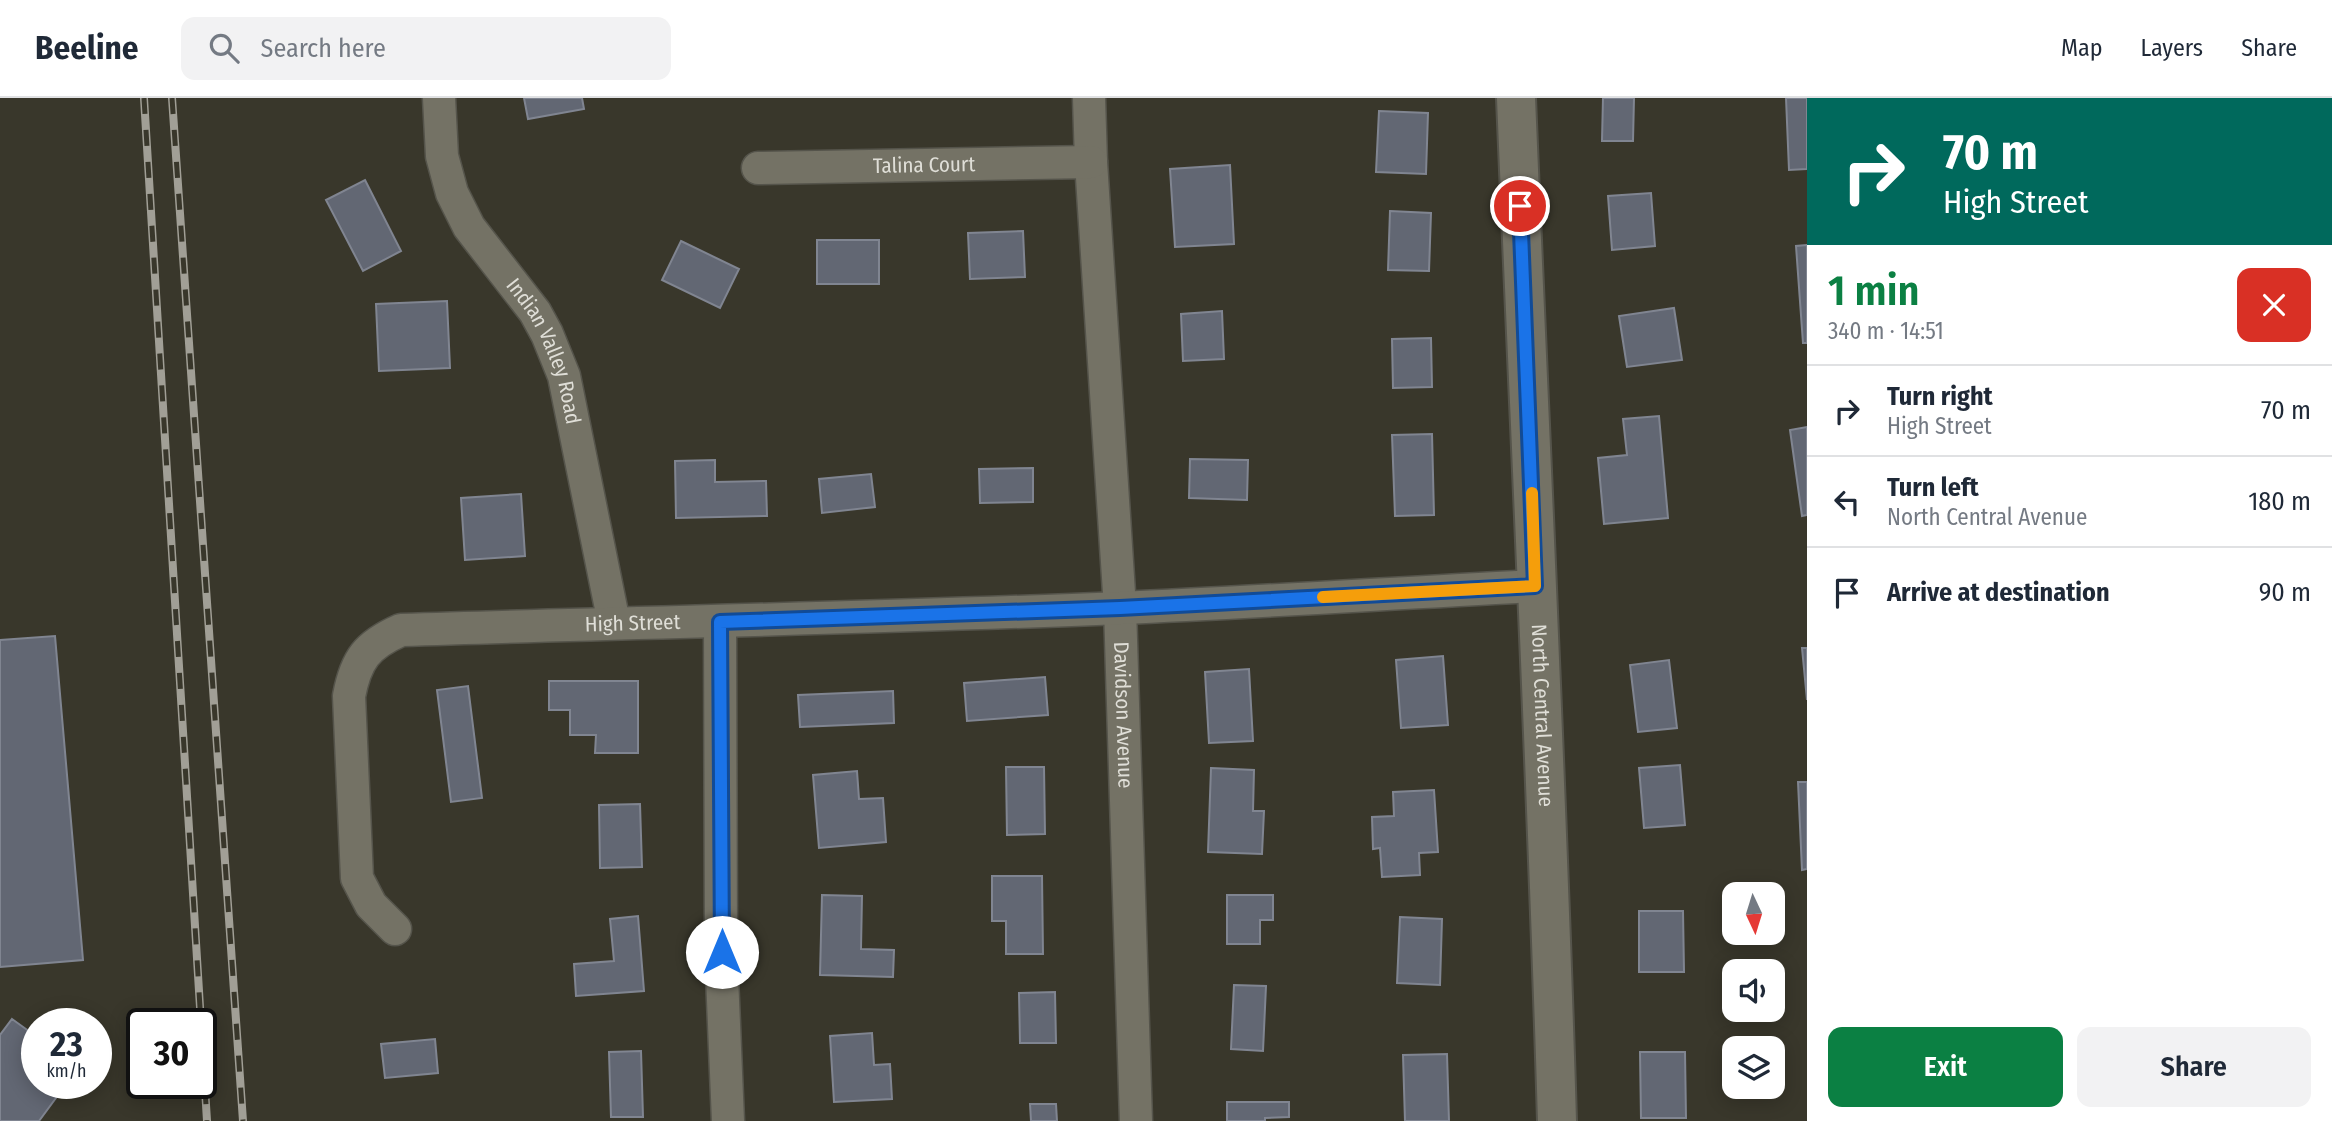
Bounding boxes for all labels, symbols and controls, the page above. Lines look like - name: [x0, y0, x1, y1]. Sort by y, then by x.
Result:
- search box: [181, 17, 671, 80]
- text: Beeline: [35, 28, 139, 68]
- icon: search: [205, 29, 243, 67]
- text: Search here: [261, 33, 386, 64]
- text: Map: [2061, 34, 2103, 62]
- text: Layers: [2141, 34, 2203, 62]
- text: Share: [2241, 34, 2297, 62]
- text: 70 m: [1943, 123, 2038, 182]
- icon: right: [1828, 126, 1919, 217]
- street label: Talina Court: [873, 151, 976, 179]
- pin: [1490, 176, 1550, 236]
- text: High Street: [1943, 183, 2089, 221]
- icon: arrive: [1501, 187, 1539, 225]
- text: 1 min: [1828, 266, 1919, 316]
- button: close: [2237, 268, 2311, 342]
- street label: Indian Valley Road: [501, 273, 586, 427]
- text: 340 m · 14:51: [1828, 317, 1944, 345]
- text: Turn right: [1887, 381, 1993, 412]
- icon: right: [1828, 392, 1866, 430]
- text: 70 m: [2261, 395, 2311, 426]
- text: High Street: [1887, 412, 1992, 440]
- text: Turn left: [1887, 472, 1979, 503]
- icon: left: [1828, 483, 1866, 521]
- text: 180 m: [2248, 486, 2311, 517]
- text: North Central Avenue: [1887, 503, 2087, 531]
- icon: arrive: [1828, 574, 1866, 612]
- text: Arrive at destination: [1887, 577, 2110, 608]
- text: 90 m: [2259, 577, 2311, 608]
- street label: High Street: [584, 609, 681, 637]
- street label: North Central Avenue: [1526, 623, 1559, 807]
- street label: Davidson Avenue: [1108, 641, 1139, 789]
- north arrow: [1722, 882, 1785, 945]
- map controls: [1722, 882, 1785, 1099]
- position arrow: [685, 915, 759, 989]
- button: sound: [1722, 959, 1785, 1022]
- speed limit sign: 30: [126, 1008, 217, 1099]
- text: 23: [50, 1023, 83, 1065]
- button: Exit: [1828, 1027, 2063, 1107]
- button: Share: [2077, 1027, 2311, 1107]
- button: layers: [1722, 1036, 1785, 1099]
- text: km/h: [46, 1060, 87, 1082]

